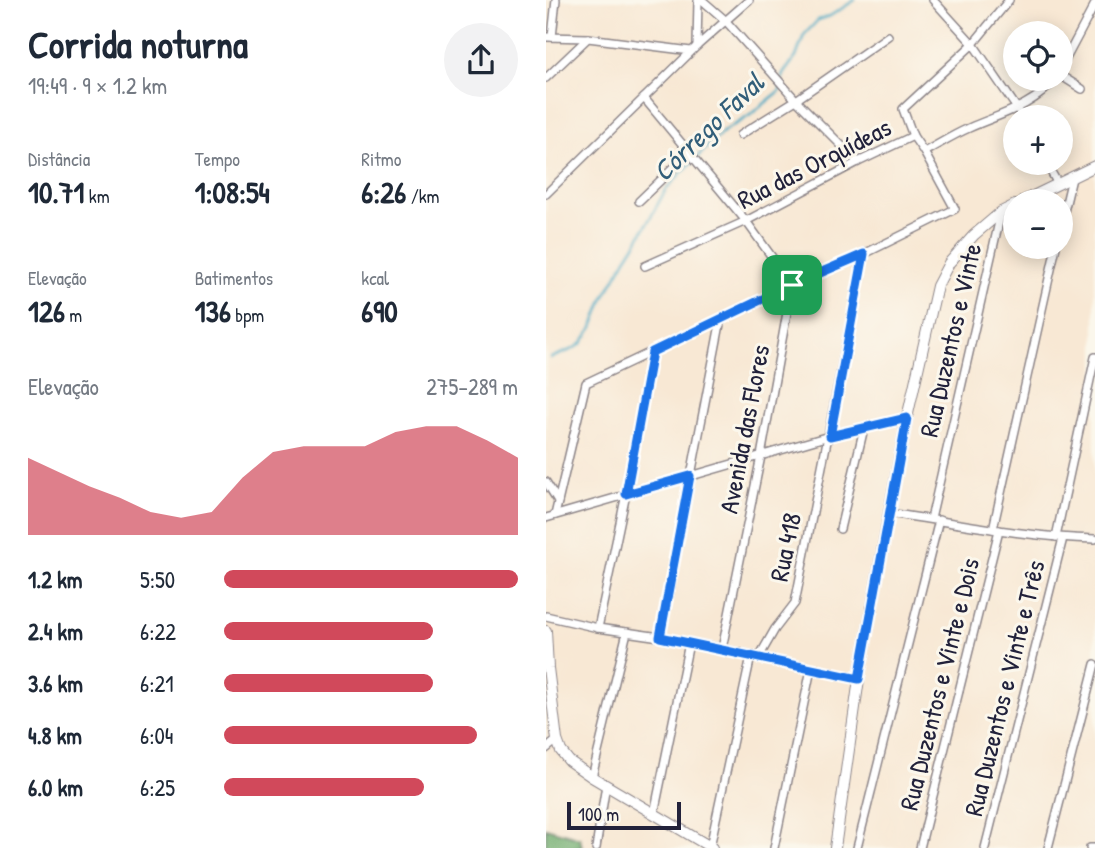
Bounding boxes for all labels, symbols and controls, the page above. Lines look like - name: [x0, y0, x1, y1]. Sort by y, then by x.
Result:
- text: Corrida noturna: [28, 18, 248, 70]
- map controls: [1003, 21, 1073, 259]
- button: locate: [1003, 21, 1073, 91]
- button: share: [444, 23, 518, 97]
- water label: Córrego Faval: [644, 63, 773, 190]
- text: 19:49 · 9 × 1.2 km: [28, 70, 167, 101]
- button: +: [1003, 105, 1073, 175]
- street label: Rua das Orquídeas: [731, 109, 897, 217]
- text: Distância: [28, 146, 90, 172]
- text: Tempo: [195, 146, 240, 172]
- text: Ritmo: [361, 146, 401, 172]
- text: 10.71: [28, 172, 85, 212]
- text: 1:08:54: [195, 172, 270, 212]
- text: 6:26: [361, 172, 406, 212]
- text: km: [85, 183, 110, 209]
- text: /km: [406, 183, 440, 209]
- button: −: [1003, 189, 1073, 259]
- street label: Rua Duzentos e Vinte: [911, 240, 989, 440]
- pin: [762, 255, 822, 315]
- text: Elevação: [28, 265, 87, 291]
- text: Batimentos: [195, 265, 273, 291]
- text: kcal: [361, 265, 389, 291]
- icon: arrive: [773, 266, 811, 304]
- text: 126: [28, 291, 65, 331]
- text: 136: [195, 291, 231, 331]
- text: 690: [361, 291, 398, 331]
- text: m: [65, 302, 82, 328]
- text: bpm: [231, 302, 264, 328]
- street label: Avenida das Flores: [710, 342, 778, 516]
- text: Elevação: [28, 371, 99, 402]
- text: 275–289 m: [426, 371, 518, 402]
- street label: Rua 418: [761, 510, 809, 584]
- street label: Rua Duzentos e Vinte e Dois: [891, 554, 987, 814]
- street label: Rua Duzentos e Vinte e Três: [955, 556, 1053, 820]
- text: 1.2 km: [28, 564, 83, 595]
- text: 5:50: [140, 564, 175, 595]
- text: 2.4 km: [28, 616, 83, 647]
- text: 6:22: [140, 616, 176, 647]
- text: 3.6 km: [28, 668, 83, 699]
- text: 6:21: [140, 668, 174, 699]
- text: 4.8 km: [28, 720, 82, 751]
- text: 6:04: [140, 720, 173, 751]
- text: 6.0 km: [28, 772, 83, 803]
- text: 6:25: [140, 772, 175, 803]
- scale bar: [567, 799, 681, 831]
- text: 100 m: [578, 801, 619, 827]

